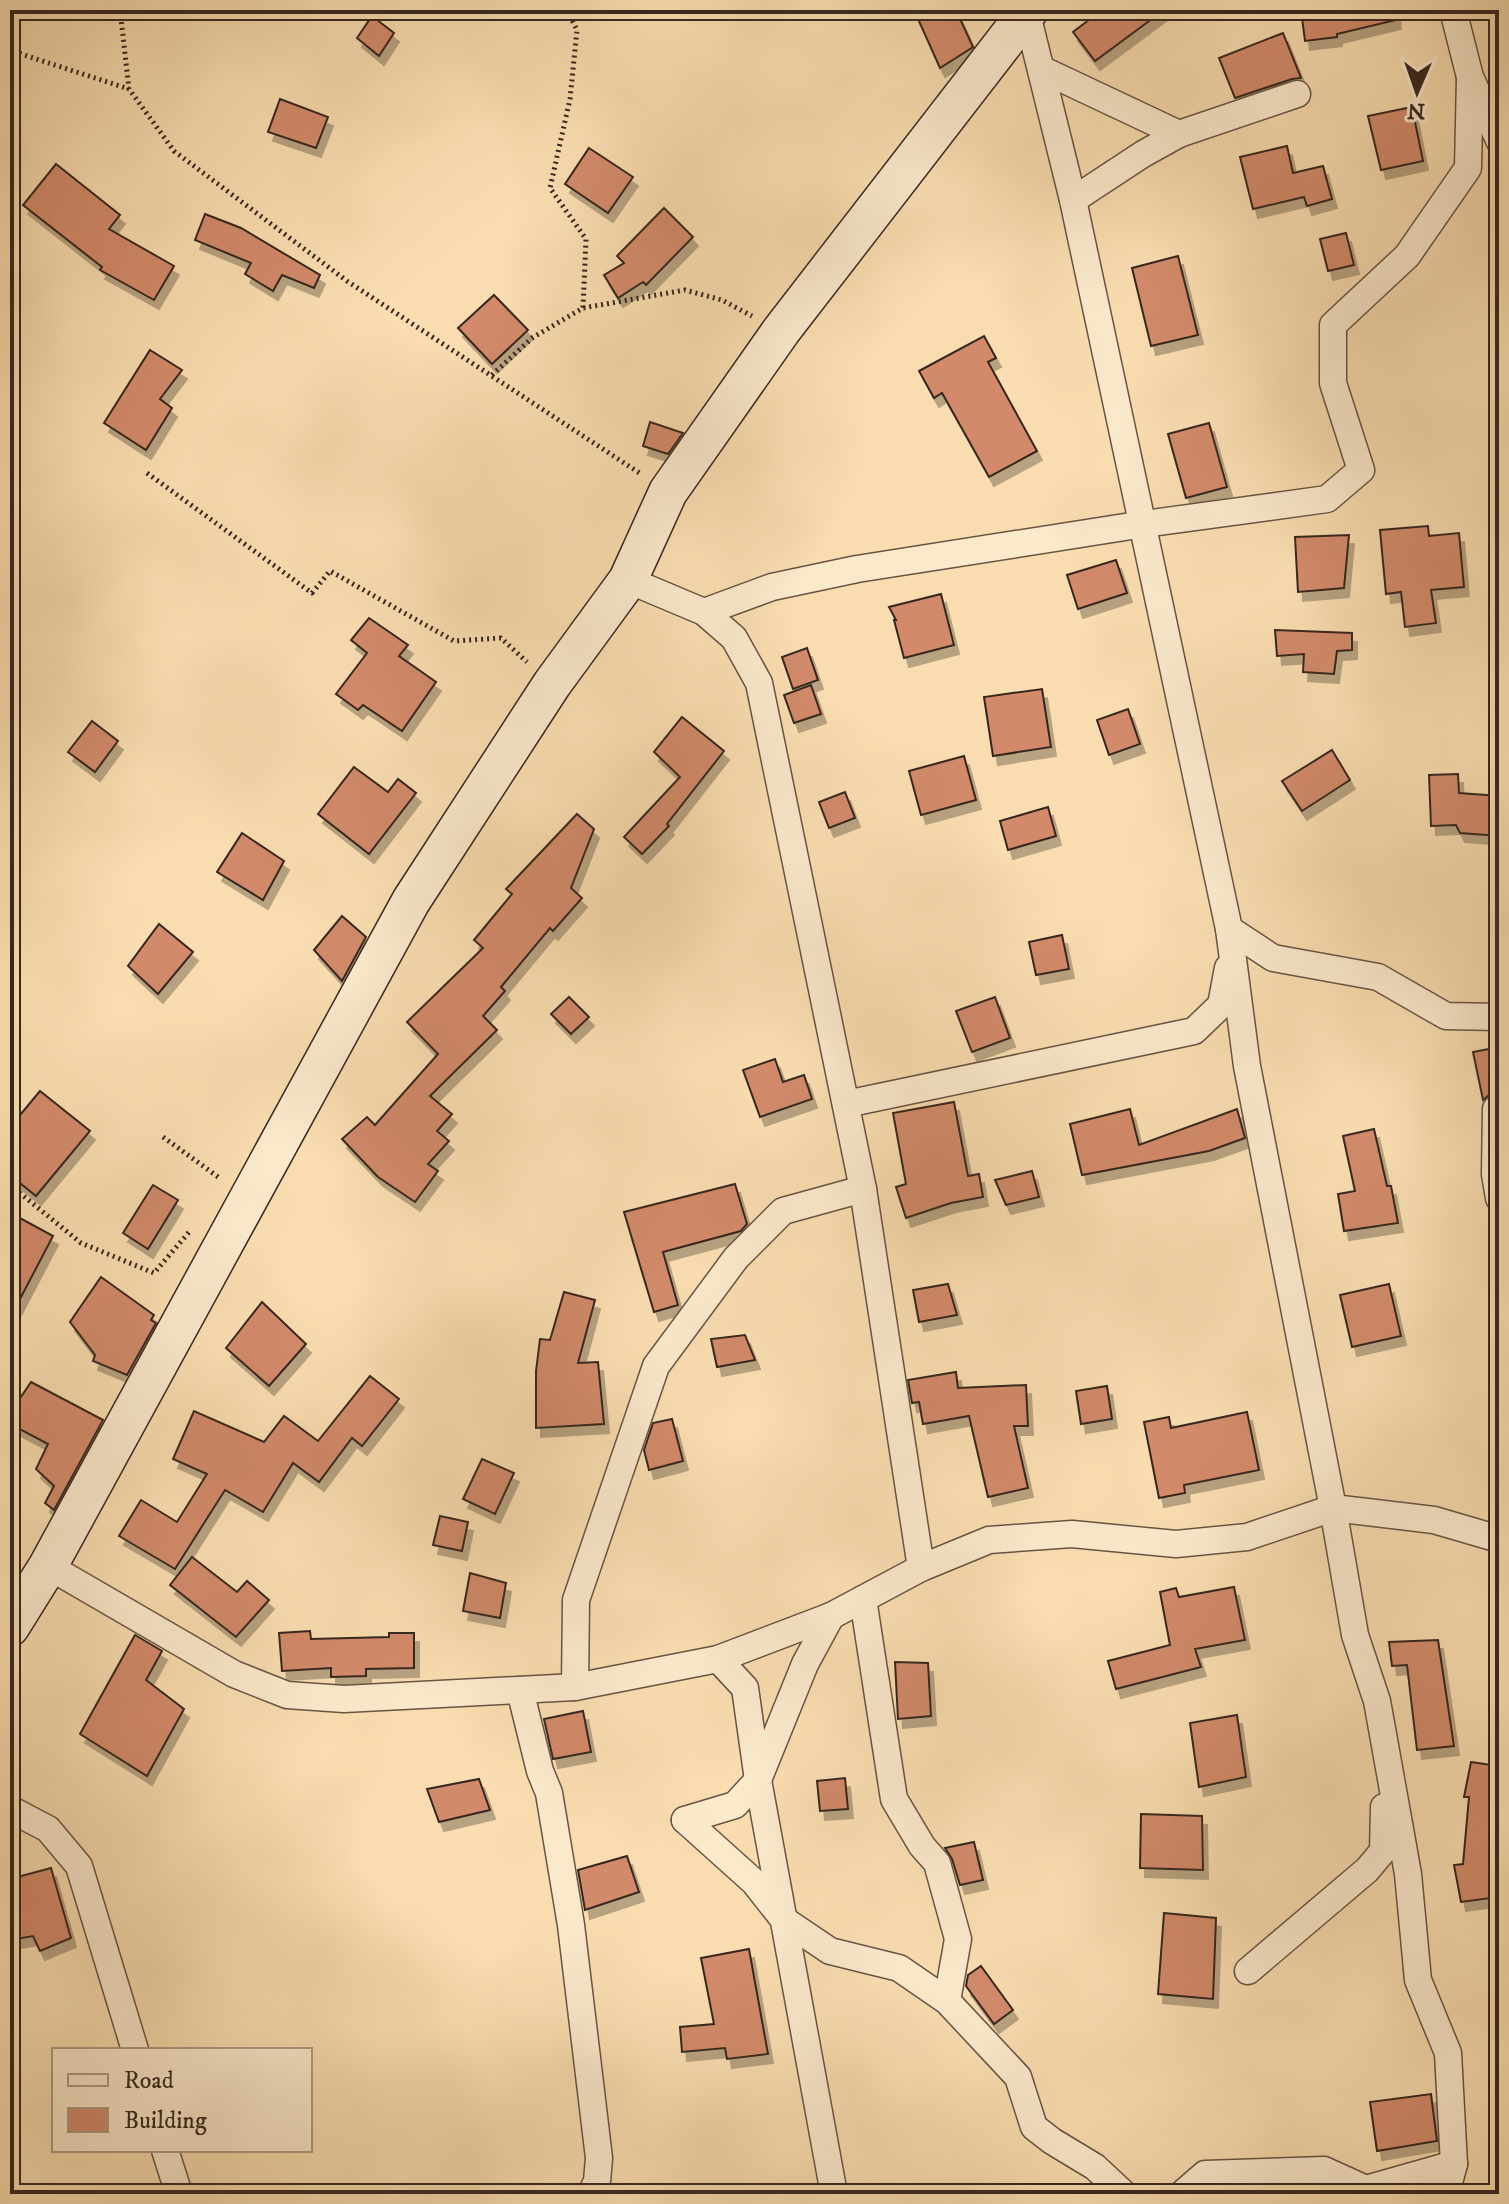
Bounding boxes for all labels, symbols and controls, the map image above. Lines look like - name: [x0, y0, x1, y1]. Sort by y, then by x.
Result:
- north arrow: [1377, 52, 1457, 132]
- text: N: [1407, 97, 1426, 124]
- legend: [52, 2048, 312, 2152]
- text: Road: [124, 2066, 174, 2096]
- text: Building: [124, 2106, 207, 2136]

